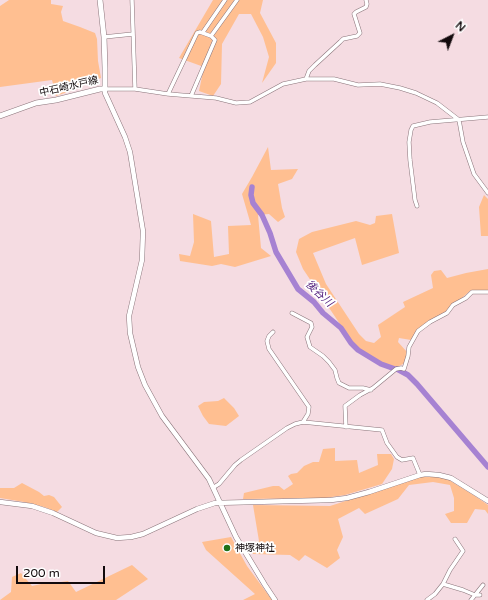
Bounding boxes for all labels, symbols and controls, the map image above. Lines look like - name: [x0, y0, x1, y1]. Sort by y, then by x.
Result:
- north arrow: [432, 16, 472, 56]
- text: N: [453, 19, 468, 34]
- street label: 中石崎水戸線: [38, 74, 100, 100]
- water label: 後谷川: [302, 278, 336, 310]
- place label: 神塚神社: [235, 542, 275, 554]
- marker: 神塚神社: [222, 543, 232, 553]
- scale bar: [18, 558, 107, 584]
- text: 200 m: [23, 566, 60, 580]

